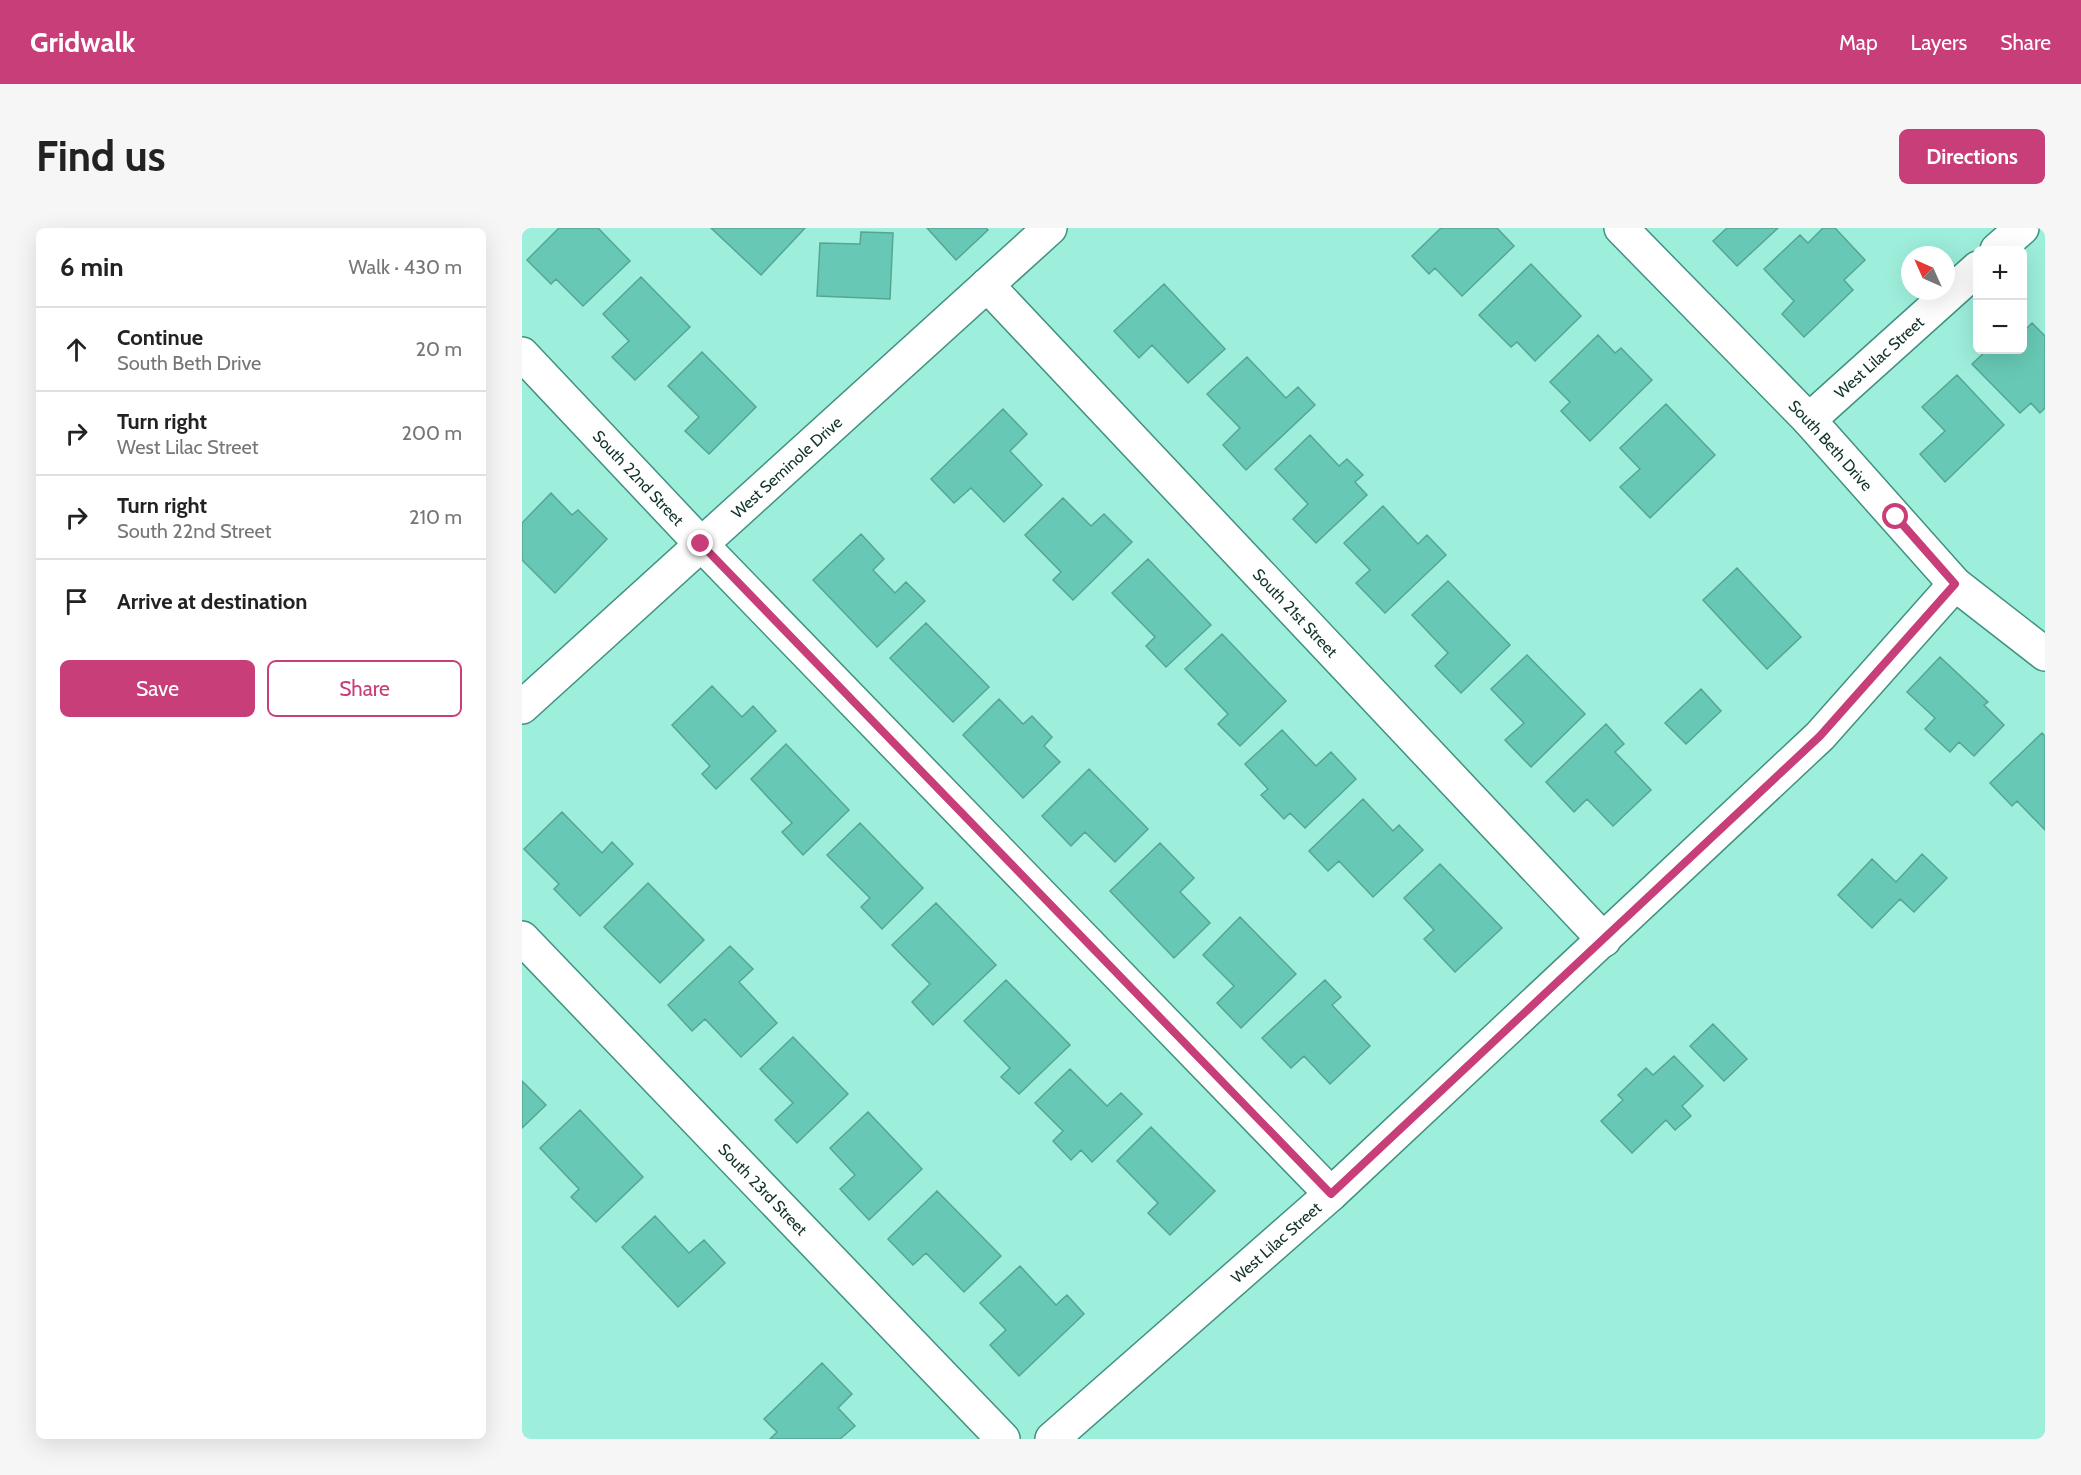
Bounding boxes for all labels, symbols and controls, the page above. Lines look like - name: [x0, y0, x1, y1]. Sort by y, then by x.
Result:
- text: Gridwalk: [30, 25, 135, 59]
- text: Map: [1839, 30, 1878, 55]
- text: Layers: [1911, 30, 1967, 55]
- text: Share: [2000, 30, 2051, 55]
- button: Directions: [1899, 129, 2045, 184]
- text: Find us: [36, 130, 165, 182]
- north arrow: [1901, 246, 1955, 300]
- map controls: [1973, 246, 2027, 354]
- button: +: [1973, 246, 2027, 300]
- text: 6 min: [60, 251, 124, 283]
- text: Walk · 430 m: [348, 255, 462, 279]
- button: −: [1973, 300, 2027, 354]
- street label: West Lilac Street: [1830, 312, 1928, 402]
- text: Continue: [117, 324, 203, 351]
- icon: ahead: [60, 333, 93, 366]
- text: 20 m: [416, 337, 462, 361]
- text: South Beth Drive: [117, 351, 261, 375]
- street label: South Beth Drive: [1785, 396, 1877, 494]
- text: Turn right: [117, 408, 207, 435]
- street label: West Seminole Drive: [727, 412, 846, 522]
- icon: right: [60, 417, 93, 450]
- text: 200 m: [402, 421, 462, 445]
- street label: South 22nd Street: [589, 426, 688, 530]
- text: West Lilac Street: [117, 435, 258, 459]
- text: Turn right: [117, 492, 207, 519]
- icon: right: [60, 501, 93, 534]
- route start: [1882, 503, 1908, 529]
- text: 210 m: [409, 505, 462, 529]
- text: South 22nd Street: [117, 519, 271, 543]
- route end: [687, 530, 713, 556]
- street label: South 21st Street: [1249, 564, 1342, 661]
- icon: arrive: [60, 585, 93, 618]
- text: Arrive at destination: [117, 588, 307, 615]
- button: Save: [60, 660, 255, 717]
- button: Share: [267, 660, 462, 717]
- street label: South 23rd Street: [715, 1139, 812, 1239]
- street label: West Lilac Street: [1227, 1197, 1325, 1287]

